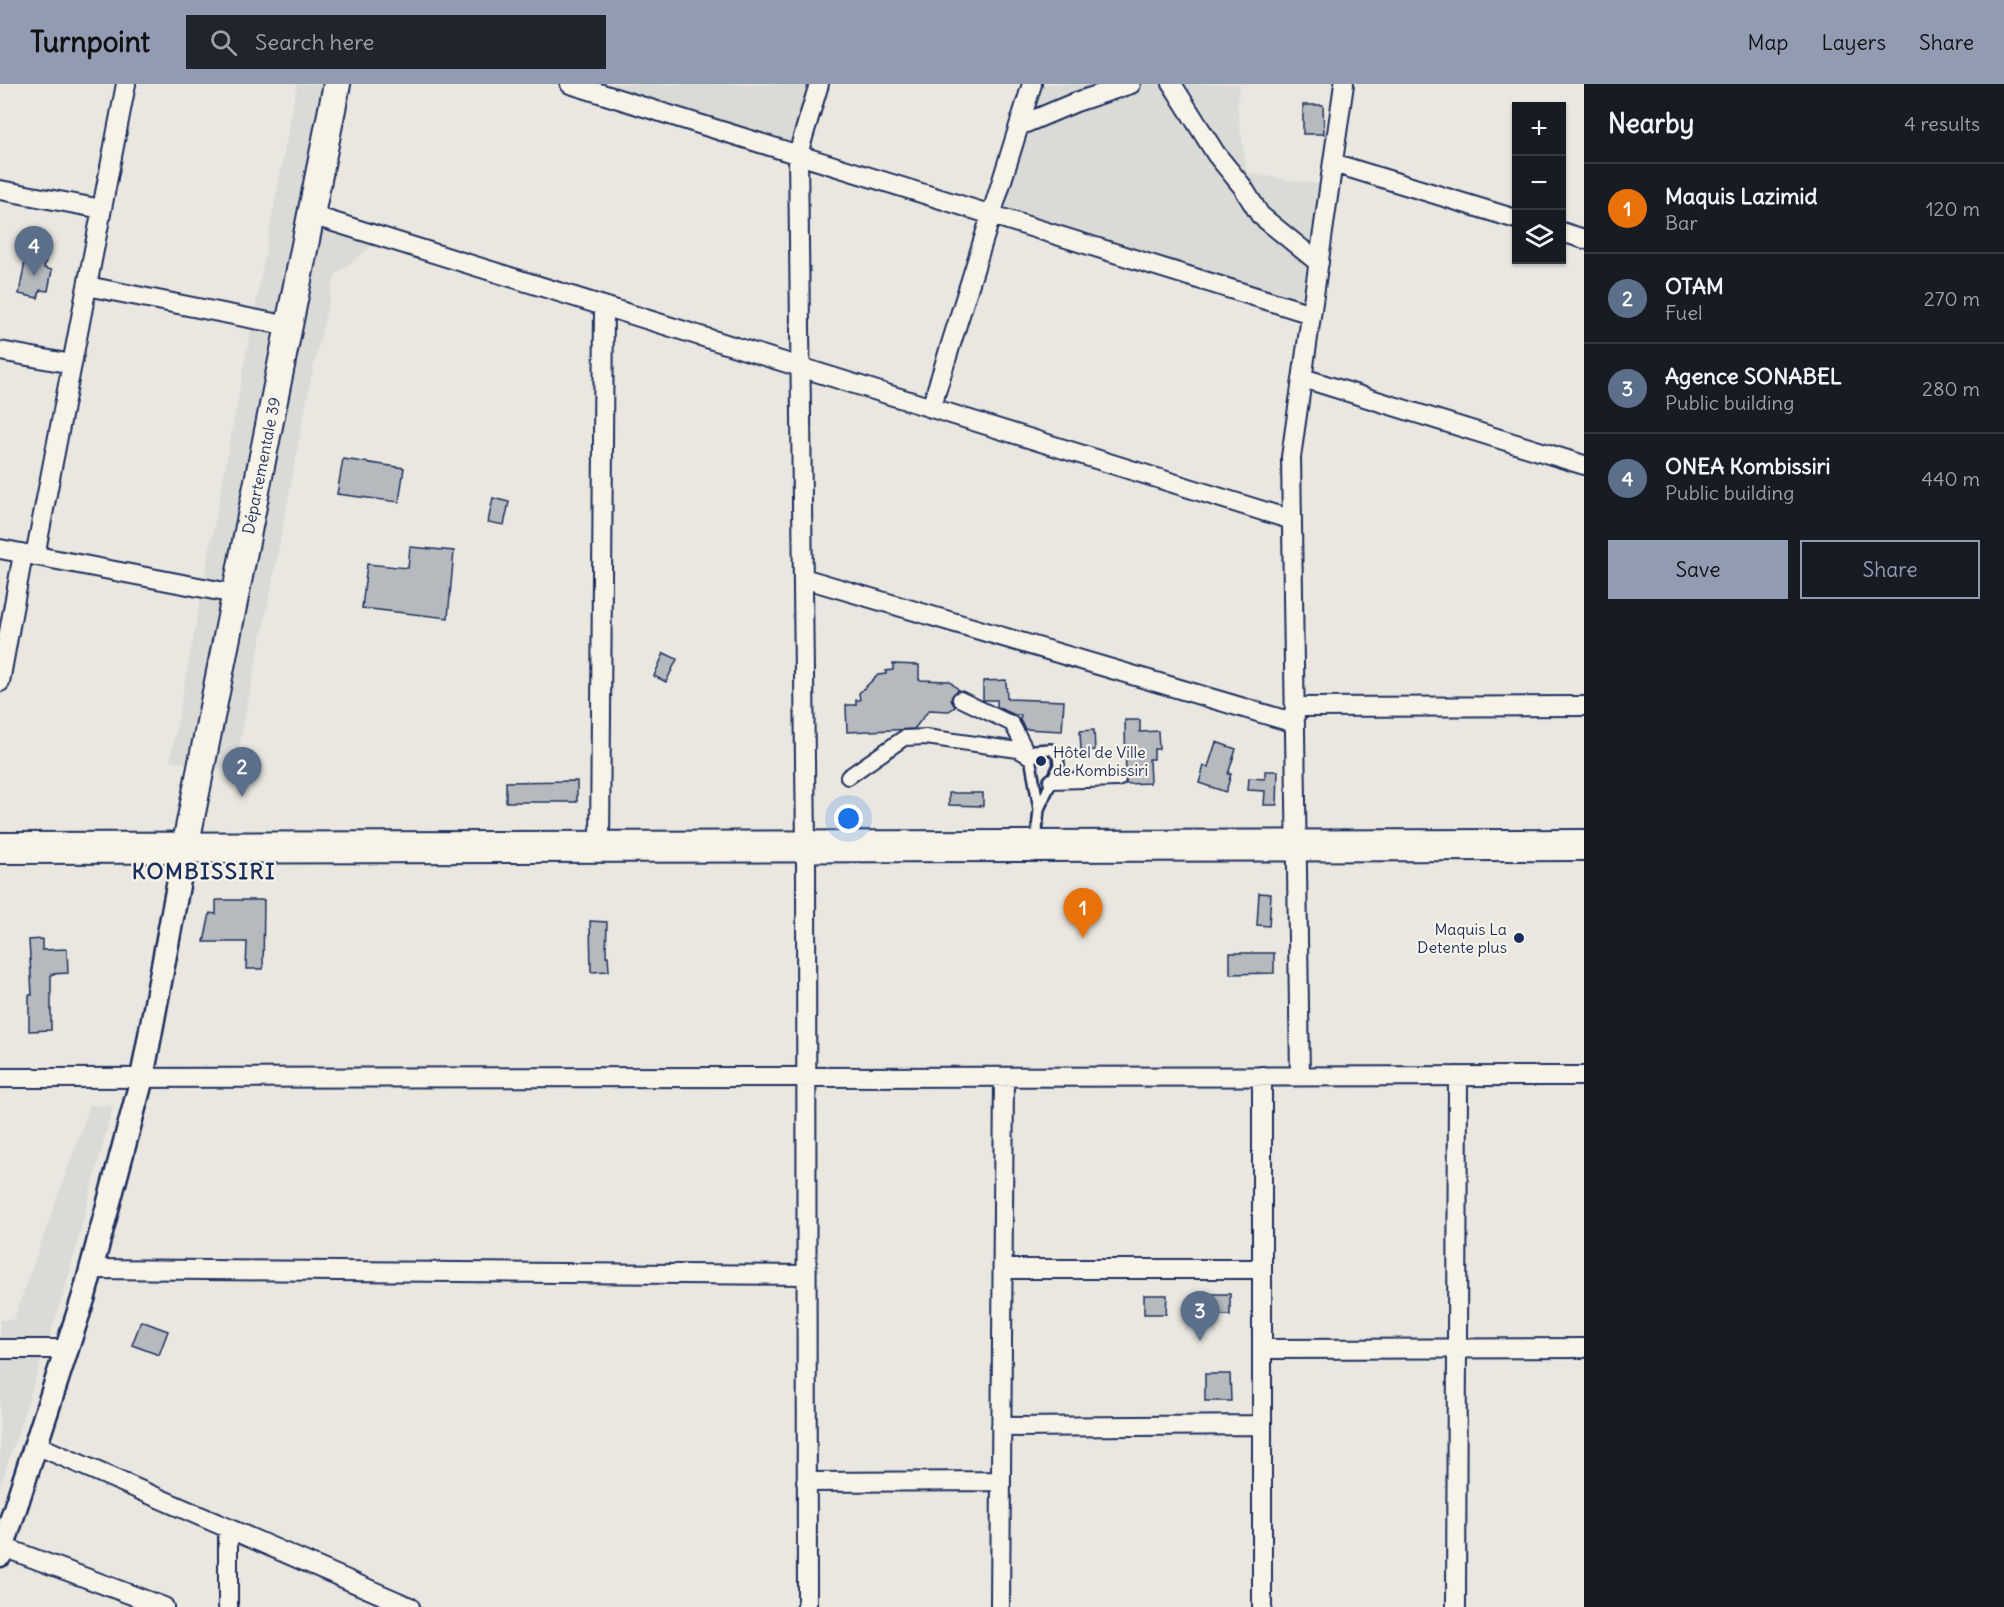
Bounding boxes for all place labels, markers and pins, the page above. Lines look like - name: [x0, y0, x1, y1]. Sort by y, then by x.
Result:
- pin: 4: [15, 226, 54, 276]
- place label: Hôtel de Ville de Kombissiri: [1053, 742, 1148, 780]
- pin: 2: [222, 748, 262, 797]
- marker: Hôtel de Ville de Kombissiri: [1034, 754, 1048, 768]
- pin: 1: [1064, 888, 1102, 938]
- place label: Maquis La Detente plus: [1417, 919, 1507, 957]
- marker: Maquis La Detente plus: [1512, 931, 1526, 945]
- pin: 3: [1180, 1292, 1220, 1341]

